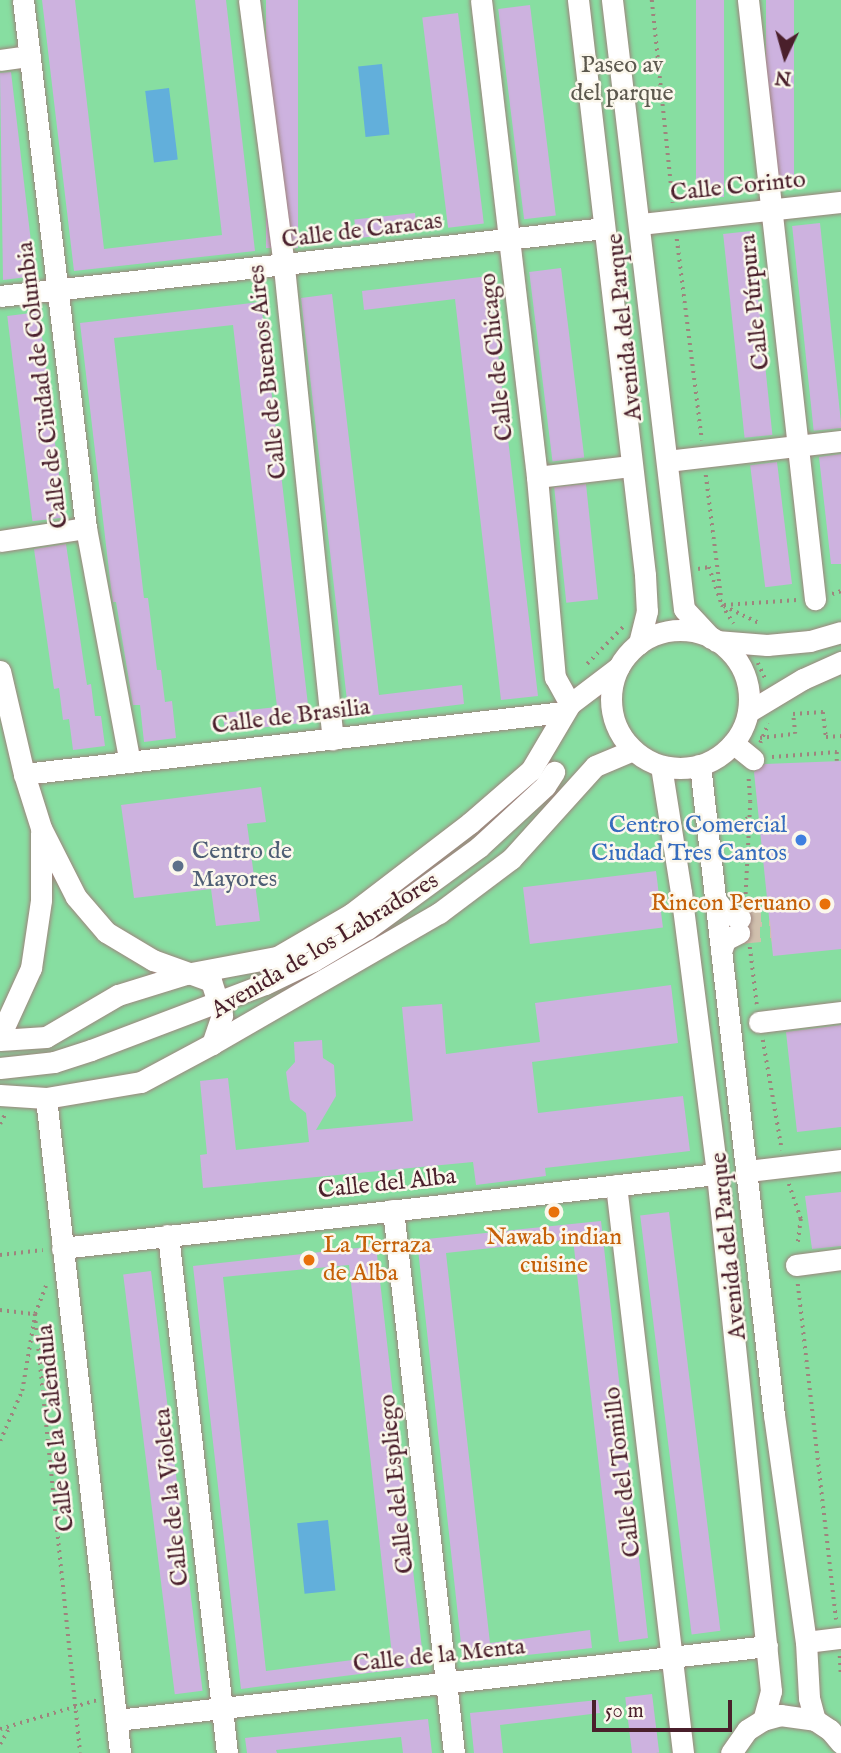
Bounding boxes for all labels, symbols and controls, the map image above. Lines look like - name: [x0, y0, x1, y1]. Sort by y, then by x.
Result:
- north arrow: [750, 21, 820, 91]
- park label: Paseo av del parque: [570, 52, 674, 108]
- text: N: [774, 64, 792, 90]
- street label: Calle Corinto: [669, 166, 807, 208]
- street label: Calle de Caracas: [280, 207, 444, 255]
- street label: Avenida del Parque: [601, 232, 649, 422]
- street label: Calle Púrpura: [734, 233, 776, 371]
- street label: Calle de Ciudad de Columbia: [11, 240, 75, 530]
- street label: Calle de Buenos Aires: [242, 263, 294, 481]
- street label: Calle de Chicago: [474, 272, 520, 442]
- street label: Calle de Brasilia: [210, 693, 372, 741]
- place label: Centro Comercial Ciudad Tres Cantos: [591, 812, 787, 868]
- marker: Centro Comercial Ciudad Tres Cantos: [793, 832, 809, 848]
- place label: Centro de Mayores: [192, 838, 292, 894]
- marker: Centro de Mayores: [170, 858, 186, 874]
- street label: Avenida de los Labradores: [206, 867, 444, 1025]
- place label: Rincon Peruano: [651, 890, 811, 918]
- marker: Rincon Peruano: [817, 896, 833, 912]
- street label: Avenida del Parque: [705, 1151, 753, 1341]
- street label: Calle del Alba: [317, 1162, 457, 1206]
- marker: Nawab indian cuisine: [546, 1204, 562, 1220]
- place label: Nawab indian cuisine: [486, 1224, 622, 1280]
- place label: La Terraza de Alba: [323, 1232, 432, 1288]
- marker: La Terraza de Alba: [301, 1252, 317, 1268]
- street label: Calle de la Calendula: [31, 1323, 81, 1533]
- street label: Calle del Tomillo: [598, 1385, 648, 1559]
- street label: Calle del Espliego: [373, 1393, 421, 1575]
- street label: Calle de la Violeta: [148, 1407, 196, 1587]
- street label: Calle de la Menta: [352, 1633, 526, 1679]
- scale bar: [596, 1686, 736, 1730]
- text: 50 m: [605, 1698, 644, 1725]

